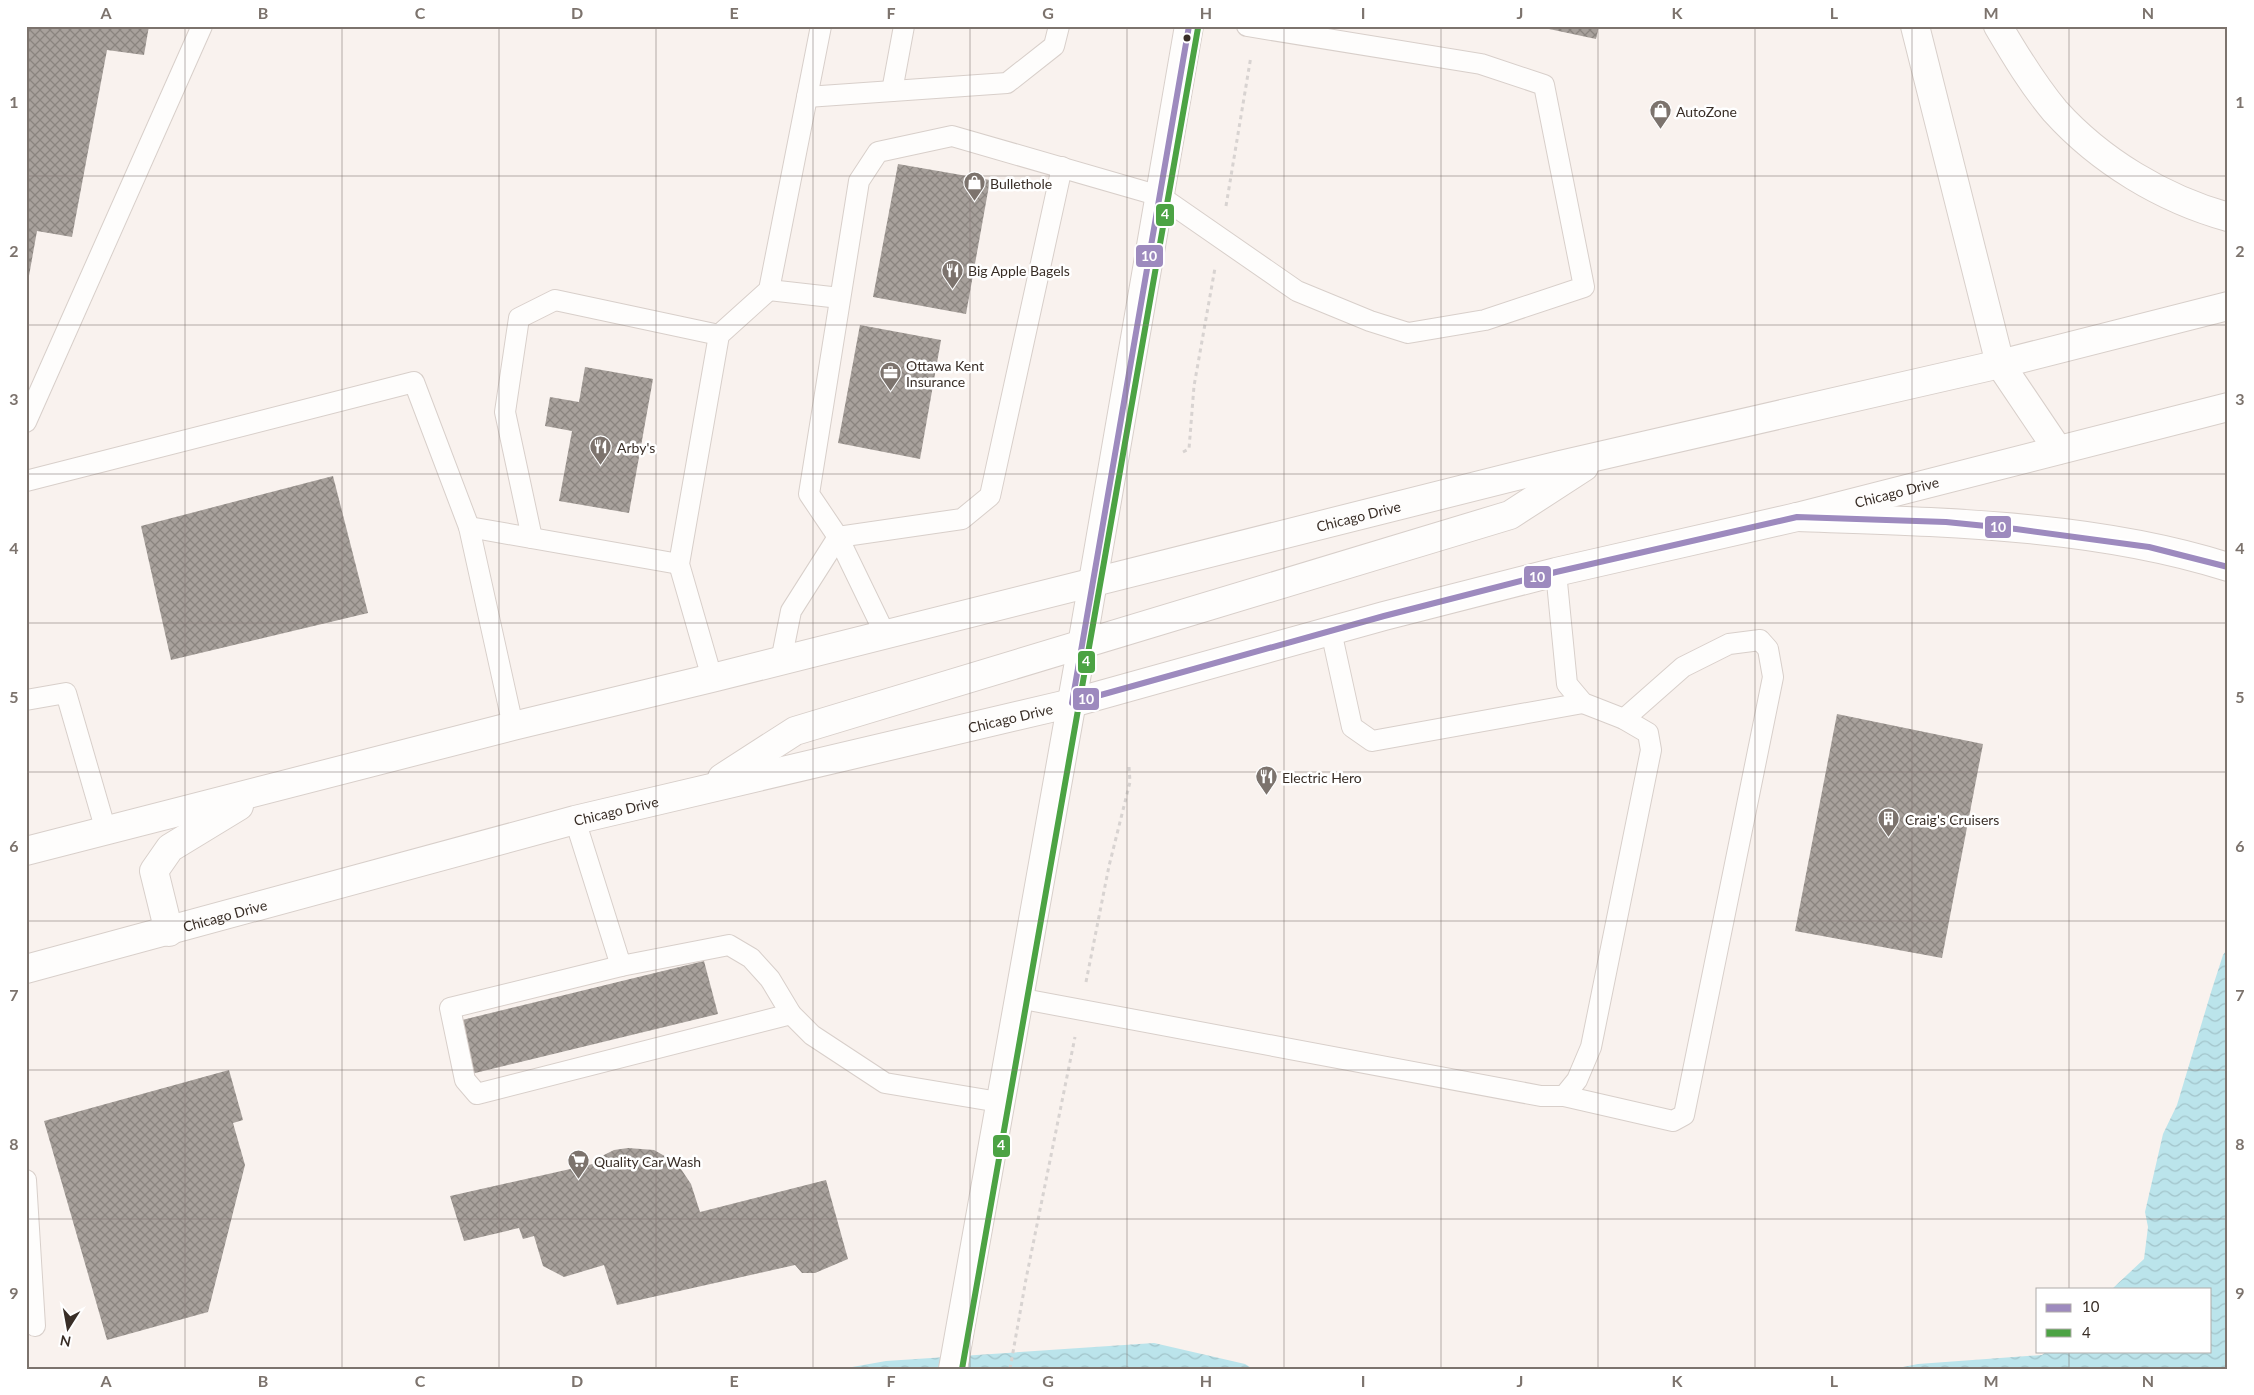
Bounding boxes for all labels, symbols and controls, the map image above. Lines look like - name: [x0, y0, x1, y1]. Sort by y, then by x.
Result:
- text: A: [99, 3, 112, 22]
- text: B: [258, 3, 268, 22]
- text: C: [415, 3, 426, 22]
- text: D: [571, 3, 583, 22]
- text: E: [729, 3, 739, 22]
- text: F: [886, 3, 896, 22]
- text: G: [1042, 3, 1054, 22]
- text: H: [1200, 3, 1212, 22]
- text: I: [1361, 3, 1365, 22]
- text: J: [1517, 3, 1523, 22]
- text: K: [1672, 3, 1684, 22]
- text: L: [1830, 3, 1839, 22]
- text: M: [1983, 3, 1999, 22]
- text: N: [2142, 3, 2154, 22]
- unlabelled marker: [1182, 33, 1192, 43]
- text: 1: [9, 92, 19, 111]
- text: 1: [2235, 92, 2245, 111]
- shop icon: AutoZone: [1648, 99, 1672, 130]
- place label: AutoZone: [1676, 103, 1737, 120]
- shop icon: Bullethole: [962, 171, 986, 202]
- place label: Bullethole: [990, 175, 1052, 192]
- line badge: 4: [1155, 203, 1175, 227]
- text: 4: [1161, 205, 1169, 222]
- text: 2: [9, 241, 19, 260]
- text: 2: [2235, 241, 2245, 260]
- line badge: 10: [1135, 244, 1164, 268]
- text: 10: [1141, 247, 1157, 264]
- restaurant icon: Big Apple Bagels: [940, 258, 964, 289]
- place label: Big Apple Bagels: [968, 262, 1070, 279]
- place label: Ottawa Kent Insurance: [906, 357, 984, 390]
- office icon: Ottawa Kent Insurance: [878, 361, 902, 392]
- text: 3: [9, 389, 19, 408]
- text: 3: [2235, 389, 2245, 408]
- restaurant icon: Arby's: [589, 435, 613, 466]
- place label: Arby's: [617, 439, 655, 456]
- street label: Chicago Drive: [1853, 473, 1941, 510]
- street label: Chicago Drive: [1314, 497, 1402, 534]
- line badge: 10: [1984, 515, 2012, 539]
- text: 10: [1990, 518, 2006, 535]
- text: 4: [9, 538, 19, 557]
- text: 4: [2235, 538, 2245, 557]
- line badge: 10: [1523, 565, 1552, 589]
- text: 10: [1529, 568, 1545, 585]
- line badge: 4: [1077, 650, 1096, 674]
- text: 4: [1082, 652, 1090, 669]
- text: 5: [9, 687, 19, 706]
- line badge: 10: [1072, 687, 1100, 711]
- text: 5: [2235, 687, 2245, 706]
- text: 10: [1078, 690, 1094, 707]
- street label: Chicago Drive: [966, 699, 1054, 736]
- restaurant icon: Electric Hero: [1254, 765, 1278, 796]
- place label: Electric Hero: [1282, 769, 1362, 786]
- street label: Chicago Drive: [572, 792, 660, 829]
- building icon: Craig's Cruisers: [1877, 807, 1901, 838]
- place label: Craig's Cruisers: [1905, 811, 1999, 828]
- text: 6: [9, 836, 19, 855]
- text: 6: [2235, 836, 2245, 855]
- street label: Chicago Drive: [181, 896, 269, 935]
- text: 7: [9, 985, 19, 1004]
- text: 7: [2235, 985, 2245, 1004]
- text: 8: [9, 1134, 19, 1153]
- line badge: 4: [992, 1134, 1011, 1158]
- text: 8: [2235, 1134, 2245, 1153]
- text: 4: [997, 1136, 1005, 1153]
- supermarket icon: Quality Car Wash: [566, 1149, 590, 1180]
- place label: Quality Car Wash: [594, 1153, 701, 1170]
- text: 9: [9, 1283, 19, 1302]
- text: 9: [2235, 1283, 2245, 1302]
- legend: [2036, 1288, 2212, 1352]
- text: 10: [2082, 1297, 2100, 1315]
- north arrow: [42, 1302, 92, 1352]
- text: 4: [2082, 1323, 2091, 1341]
- text: N: [59, 1332, 72, 1351]
- text: A: [99, 1371, 112, 1390]
- text: B: [258, 1371, 268, 1390]
- text: C: [415, 1371, 426, 1390]
- text: D: [571, 1371, 583, 1390]
- text: E: [729, 1371, 739, 1390]
- text: F: [886, 1371, 896, 1390]
- text: G: [1042, 1371, 1054, 1390]
- text: H: [1200, 1371, 1212, 1390]
- text: I: [1361, 1371, 1365, 1390]
- text: J: [1517, 1371, 1523, 1390]
- text: K: [1672, 1371, 1684, 1390]
- text: L: [1830, 1371, 1839, 1390]
- text: M: [1983, 1371, 1999, 1390]
- text: N: [2142, 1371, 2154, 1390]

